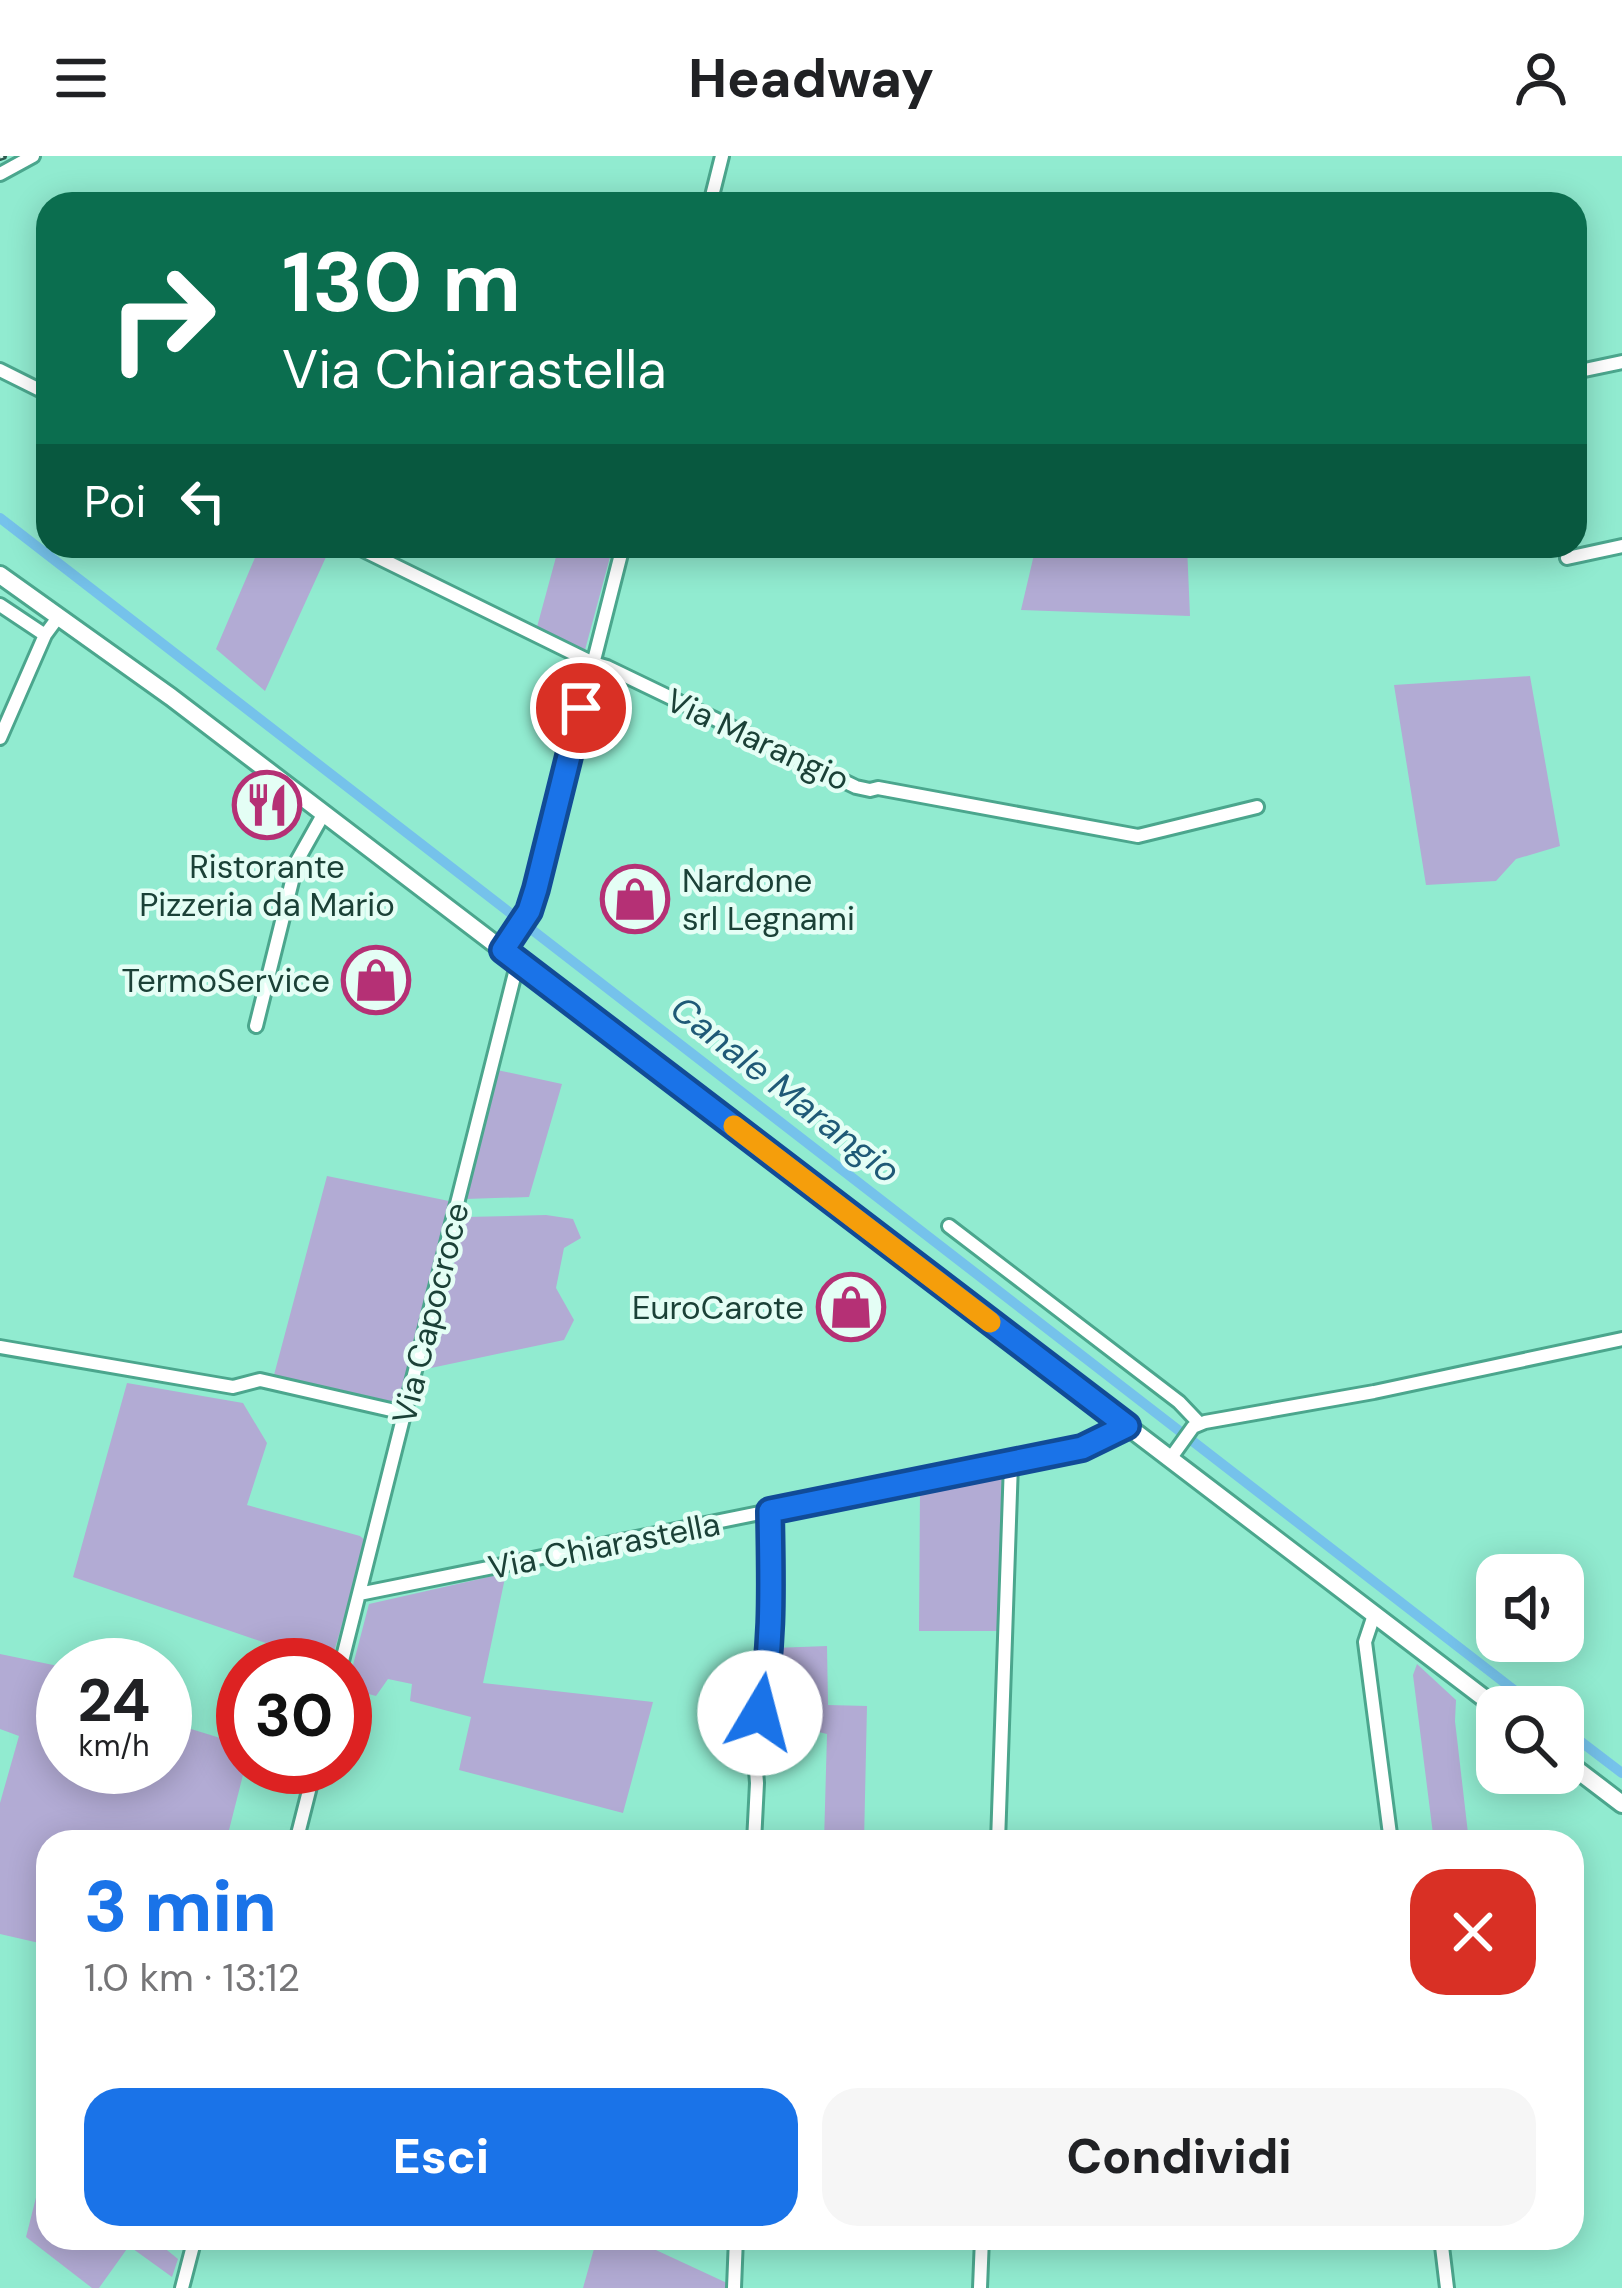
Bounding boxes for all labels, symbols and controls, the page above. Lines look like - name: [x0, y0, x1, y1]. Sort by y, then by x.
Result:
- text: Headway: [688, 43, 934, 114]
- icon: menu: [48, 45, 114, 111]
- icon: person: [1508, 45, 1574, 111]
- text: 130 m: [282, 228, 521, 337]
- icon: right: [84, 240, 240, 396]
- text: Via Chiarastella: [282, 334, 667, 405]
- icon: left: [170, 468, 236, 534]
- text: Poi: [84, 472, 146, 531]
- pin: [530, 657, 632, 759]
- icon: arrive: [548, 675, 614, 741]
- street label: Via Marangio: [659, 678, 856, 801]
- restaurant icon: Ristorante Pizzeria da Mario: [232, 770, 302, 840]
- place label: Ristorante Pizzeria da Mario: [139, 845, 395, 926]
- place label: Nardone srl Legnami: [682, 859, 855, 940]
- shop icon: Nardone srl Legnami: [600, 864, 670, 934]
- shop icon: TermoService: [341, 945, 411, 1015]
- place label: TermoService: [122, 959, 330, 1002]
- water label: Canale Marangio: [661, 985, 910, 1194]
- street label: Via Capocroce: [382, 1198, 479, 1428]
- shop icon: EuroCarote: [816, 1272, 886, 1342]
- place label: EuroCarote: [632, 1286, 804, 1329]
- street label: Via Chiarastella: [485, 1502, 724, 1589]
- map controls: [1476, 1554, 1584, 1794]
- button: sound: [1476, 1554, 1584, 1662]
- speed limit sign: 30: [216, 1638, 372, 1794]
- position arrow: [697, 1650, 823, 1776]
- text: 24: [77, 1661, 151, 1740]
- button: search: [1476, 1686, 1584, 1794]
- text: km/h: [79, 1726, 149, 1765]
- text: 3 min: [84, 1860, 277, 1953]
- button: close: [1410, 1869, 1536, 1995]
- text: 1.0 km · 13:12: [84, 1952, 300, 2003]
- button: Esci: [84, 2088, 798, 2226]
- button: Condividi: [822, 2088, 1536, 2226]

